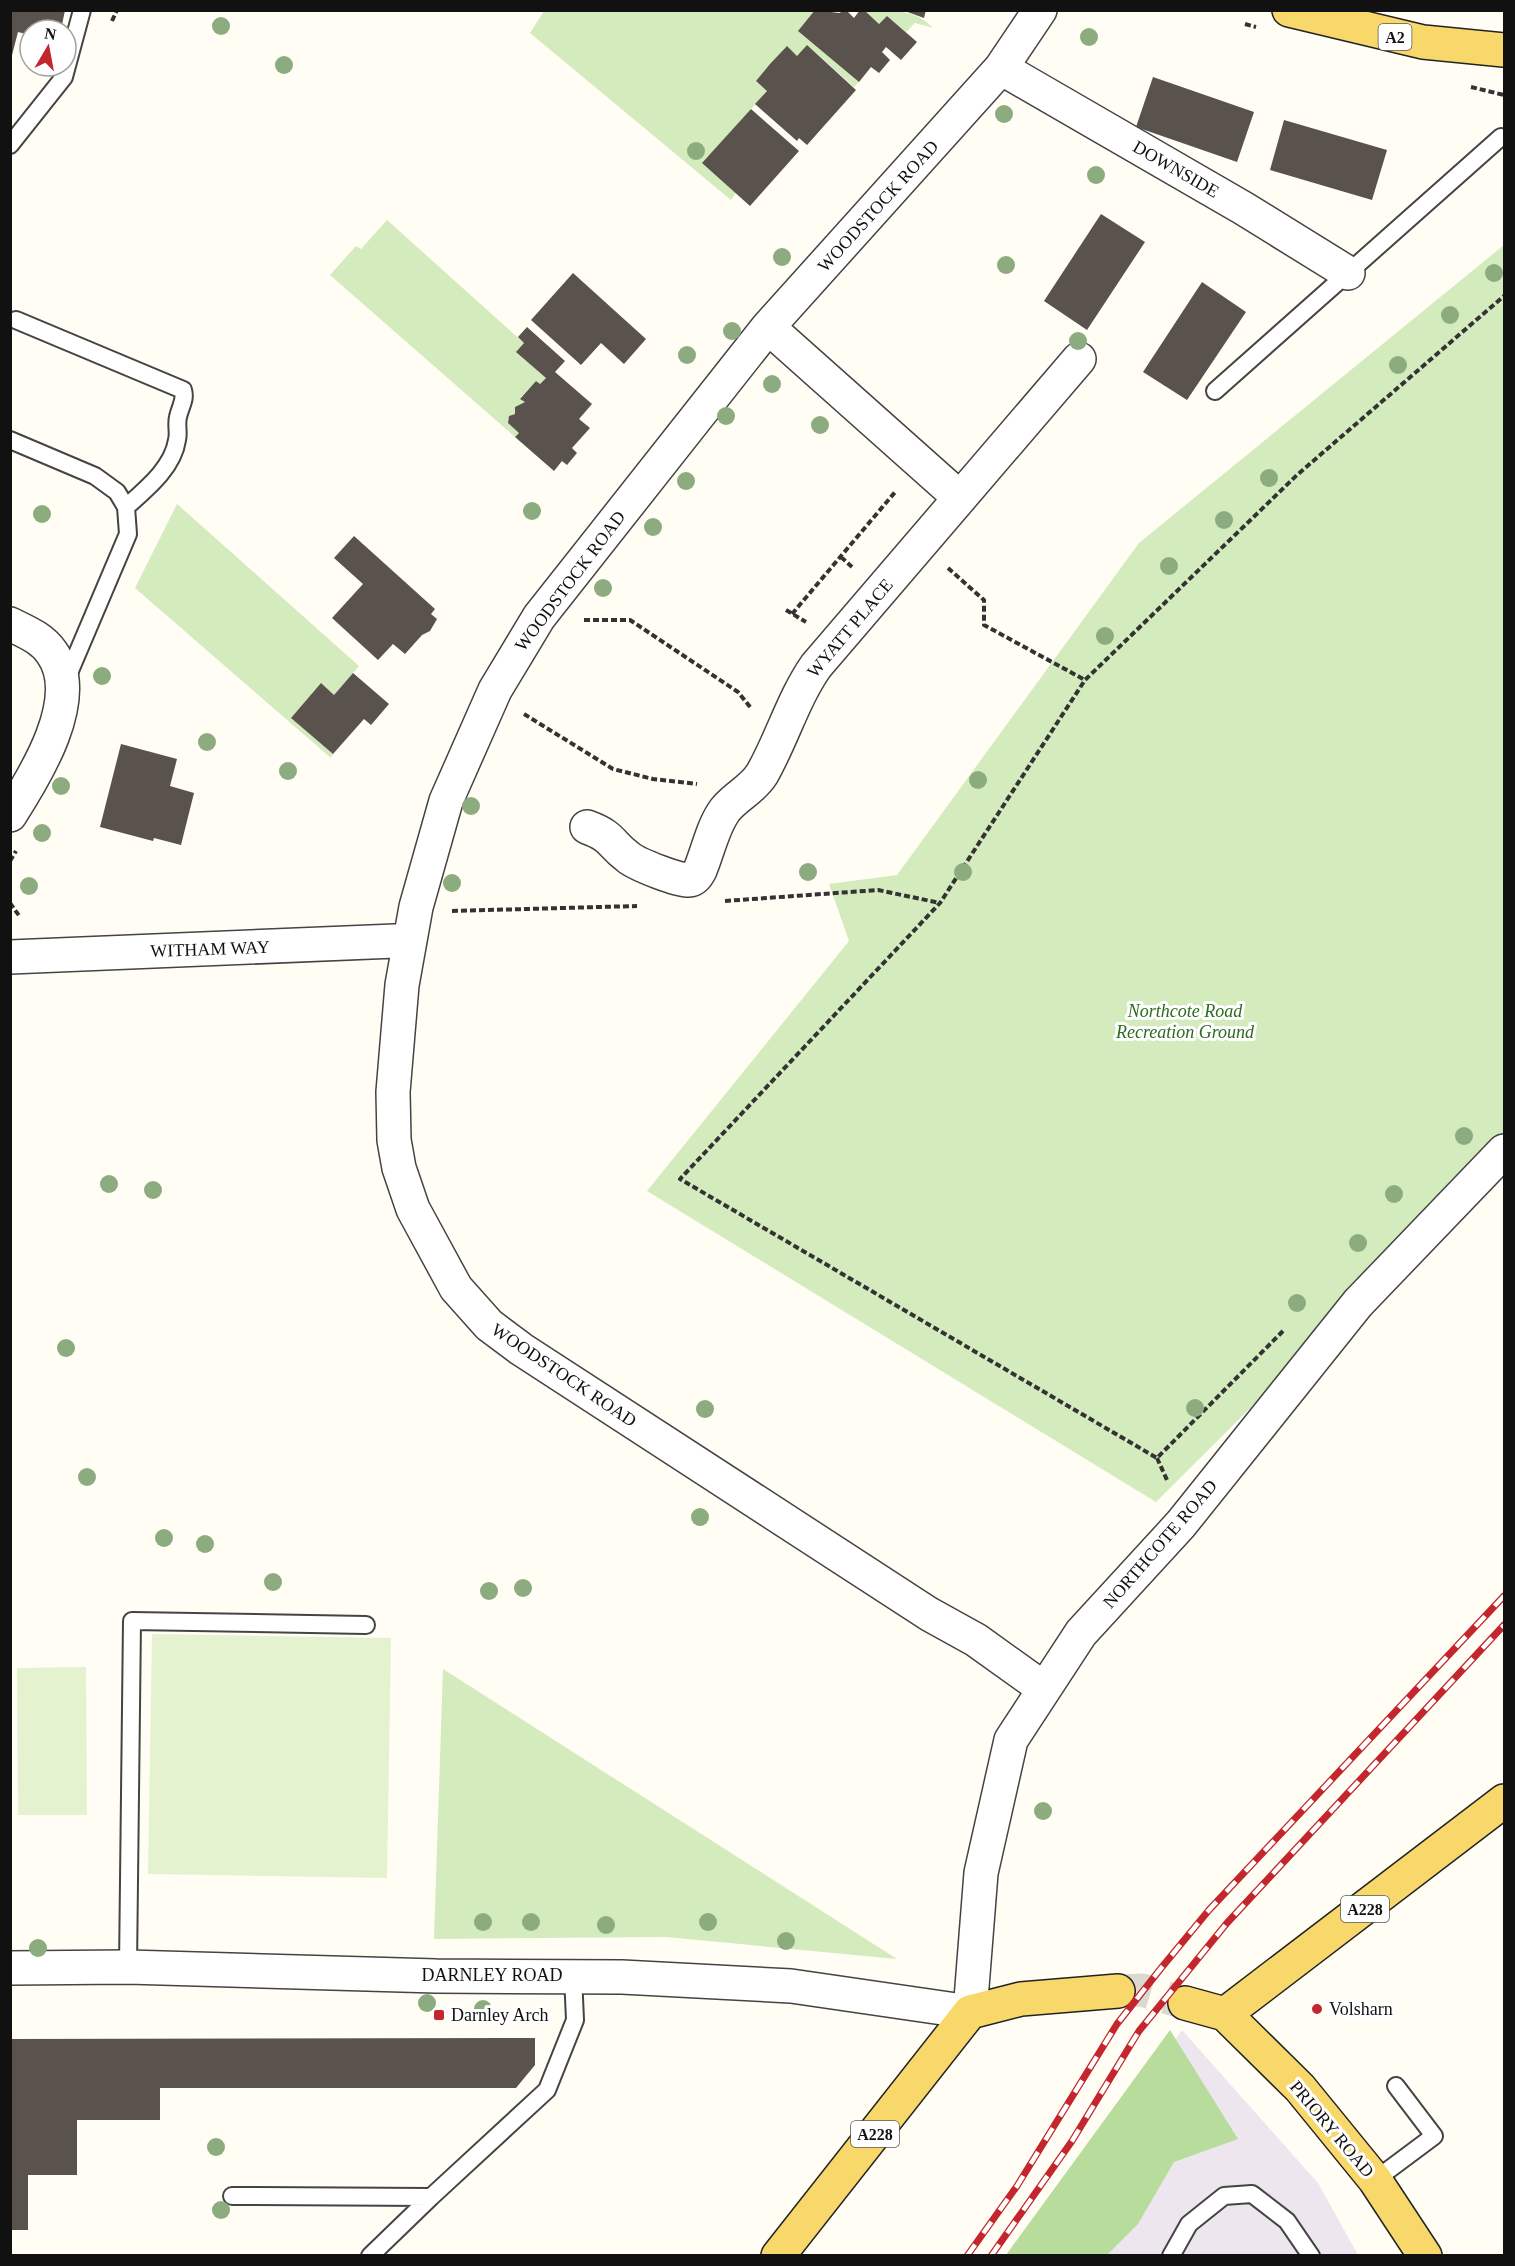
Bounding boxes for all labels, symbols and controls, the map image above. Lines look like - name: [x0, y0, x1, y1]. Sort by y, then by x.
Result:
- north arrow: [18, 18, 78, 78]
- text: N: [43, 24, 58, 43]
- road number: A2: [1378, 24, 1412, 50]
- street label: WOODSTOCK ROAD: [814, 136, 942, 276]
- street label: DOWNSIDE: [1129, 136, 1223, 202]
- street label: WOODSTOCK ROAD: [511, 507, 629, 655]
- street label: WYATT PLACE: [803, 575, 897, 681]
- street label: WITHAM WAY: [150, 937, 270, 961]
- park label: Northcote Road Recreation Ground: [1115, 1001, 1255, 1042]
- street label: WOODSTOCK ROAD: [488, 1319, 640, 1431]
- street label: NORTHCOTE ROAD: [1099, 1476, 1221, 1612]
- road number: A228: [1341, 1896, 1389, 1922]
- street label: DARNLEY ROAD: [422, 1965, 562, 1985]
- place label: Volsharn: [1329, 1999, 1393, 2019]
- marker: Volsharn: [1310, 2002, 1324, 2016]
- place label: Darnley Arch: [451, 2005, 548, 2025]
- marker: Darnley Arch: [432, 2008, 446, 2022]
- street label: PRIORY ROAD: [1286, 2077, 1378, 2181]
- road number: A228: [851, 2121, 899, 2147]

